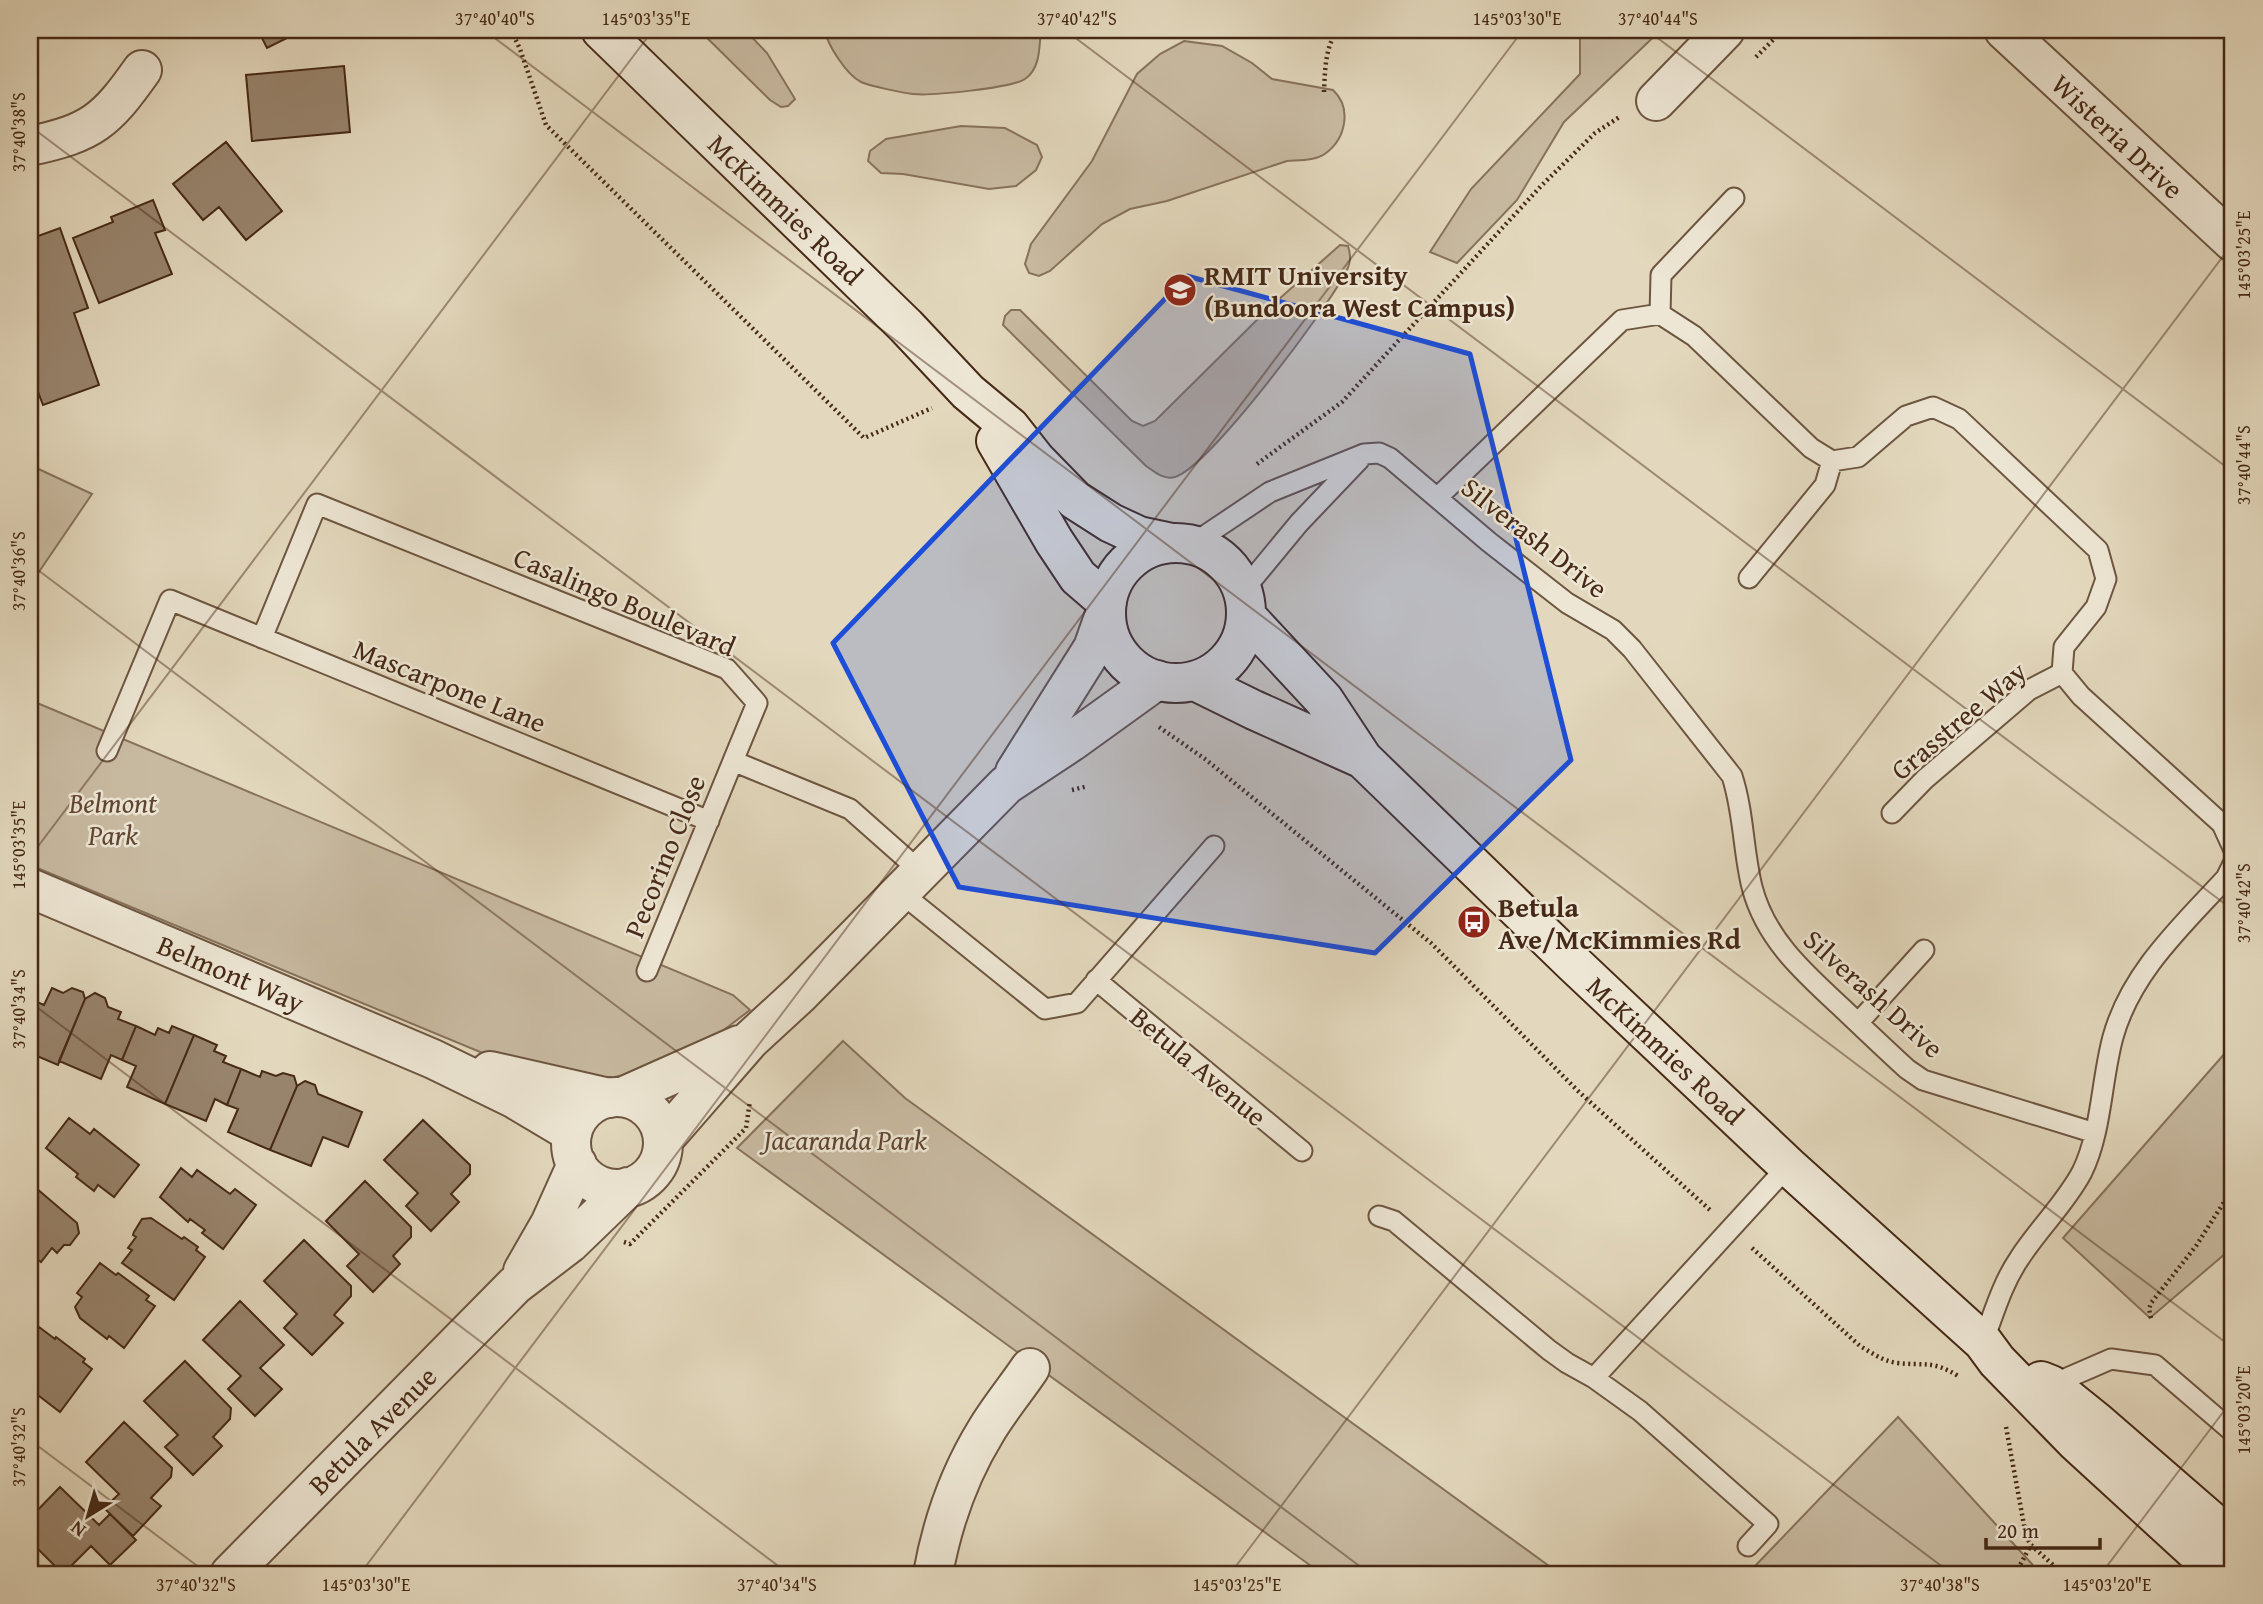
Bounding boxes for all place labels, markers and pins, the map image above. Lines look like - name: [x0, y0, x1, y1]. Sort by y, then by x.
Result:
- place label: RMIT University (Bundoora West Campus): [1204, 254, 1515, 327]
- school or university icon: RMIT University (Bundoora West Campus): [1161, 271, 1199, 309]
- place label: Betula Ave/McKimmies Rd: [1498, 886, 1742, 959]
- bus stop icon: Betula Ave/McKimmies Rd: [1455, 903, 1493, 941]

